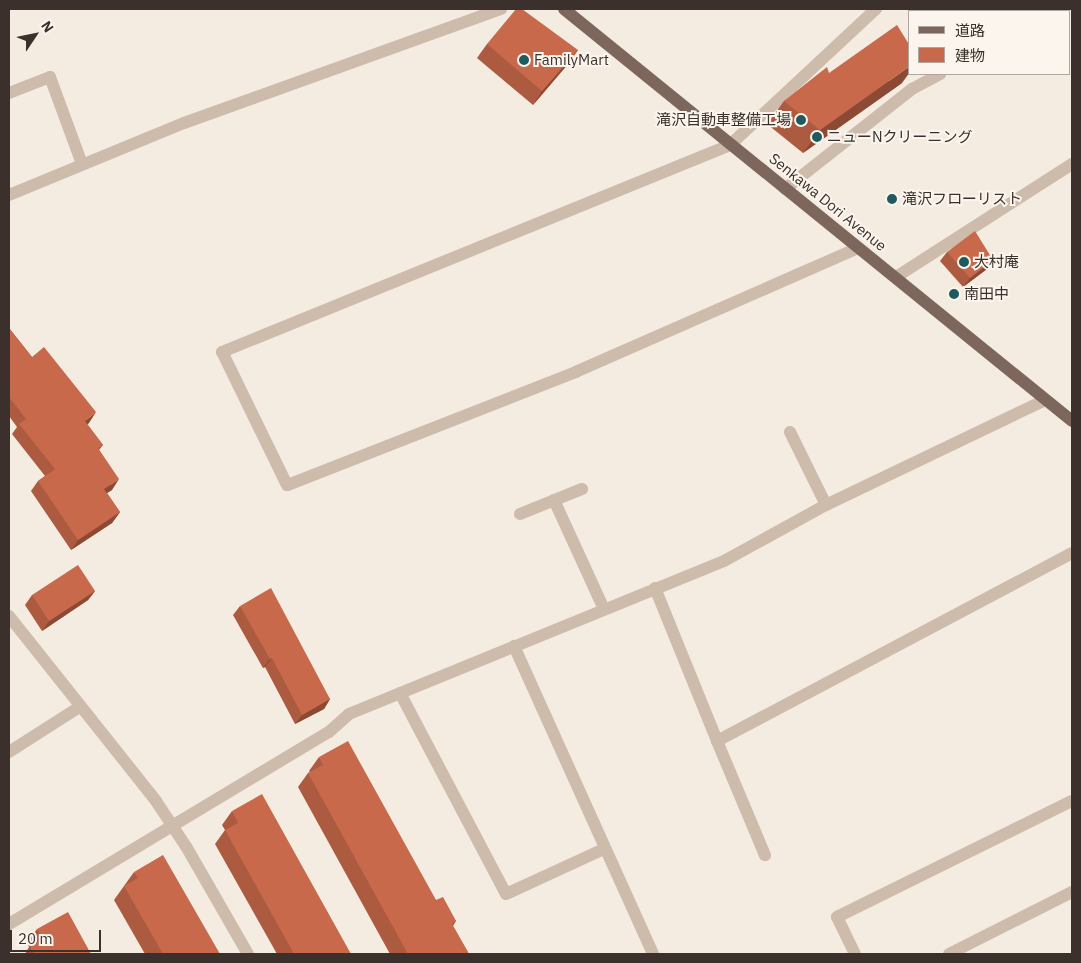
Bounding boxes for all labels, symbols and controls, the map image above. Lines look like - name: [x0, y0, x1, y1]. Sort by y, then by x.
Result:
- north arrow: [10, 10, 60, 60]
- legend: [908, 10, 1071, 75]
- text: N: [37, 17, 58, 36]
- text: 道路: [955, 21, 985, 40]
- text: 建物: [955, 46, 985, 65]
- place label: FamilyMart: [534, 51, 609, 69]
- marker: FamilyMart: [518, 54, 530, 66]
- place label: 滝沢自動車整備工場: [656, 111, 791, 129]
- marker: 滝沢自動車整備工場: [795, 114, 807, 126]
- place label: ニューNクリーニング: [827, 128, 973, 146]
- marker: ニューNクリーニング: [811, 131, 823, 143]
- street label: Senkawa Dori Avenue: [766, 149, 890, 255]
- place label: 滝沢フローリスト: [902, 190, 1022, 208]
- marker: 滝沢フローリスト: [886, 193, 898, 205]
- place label: 大村庵: [974, 253, 1019, 271]
- marker: 大村庵: [958, 256, 970, 268]
- place label: 南田中: [964, 285, 1009, 303]
- marker: 南田中: [948, 288, 960, 300]
- scale bar: [12, 920, 104, 952]
- text: 20 m: [18, 929, 53, 948]

